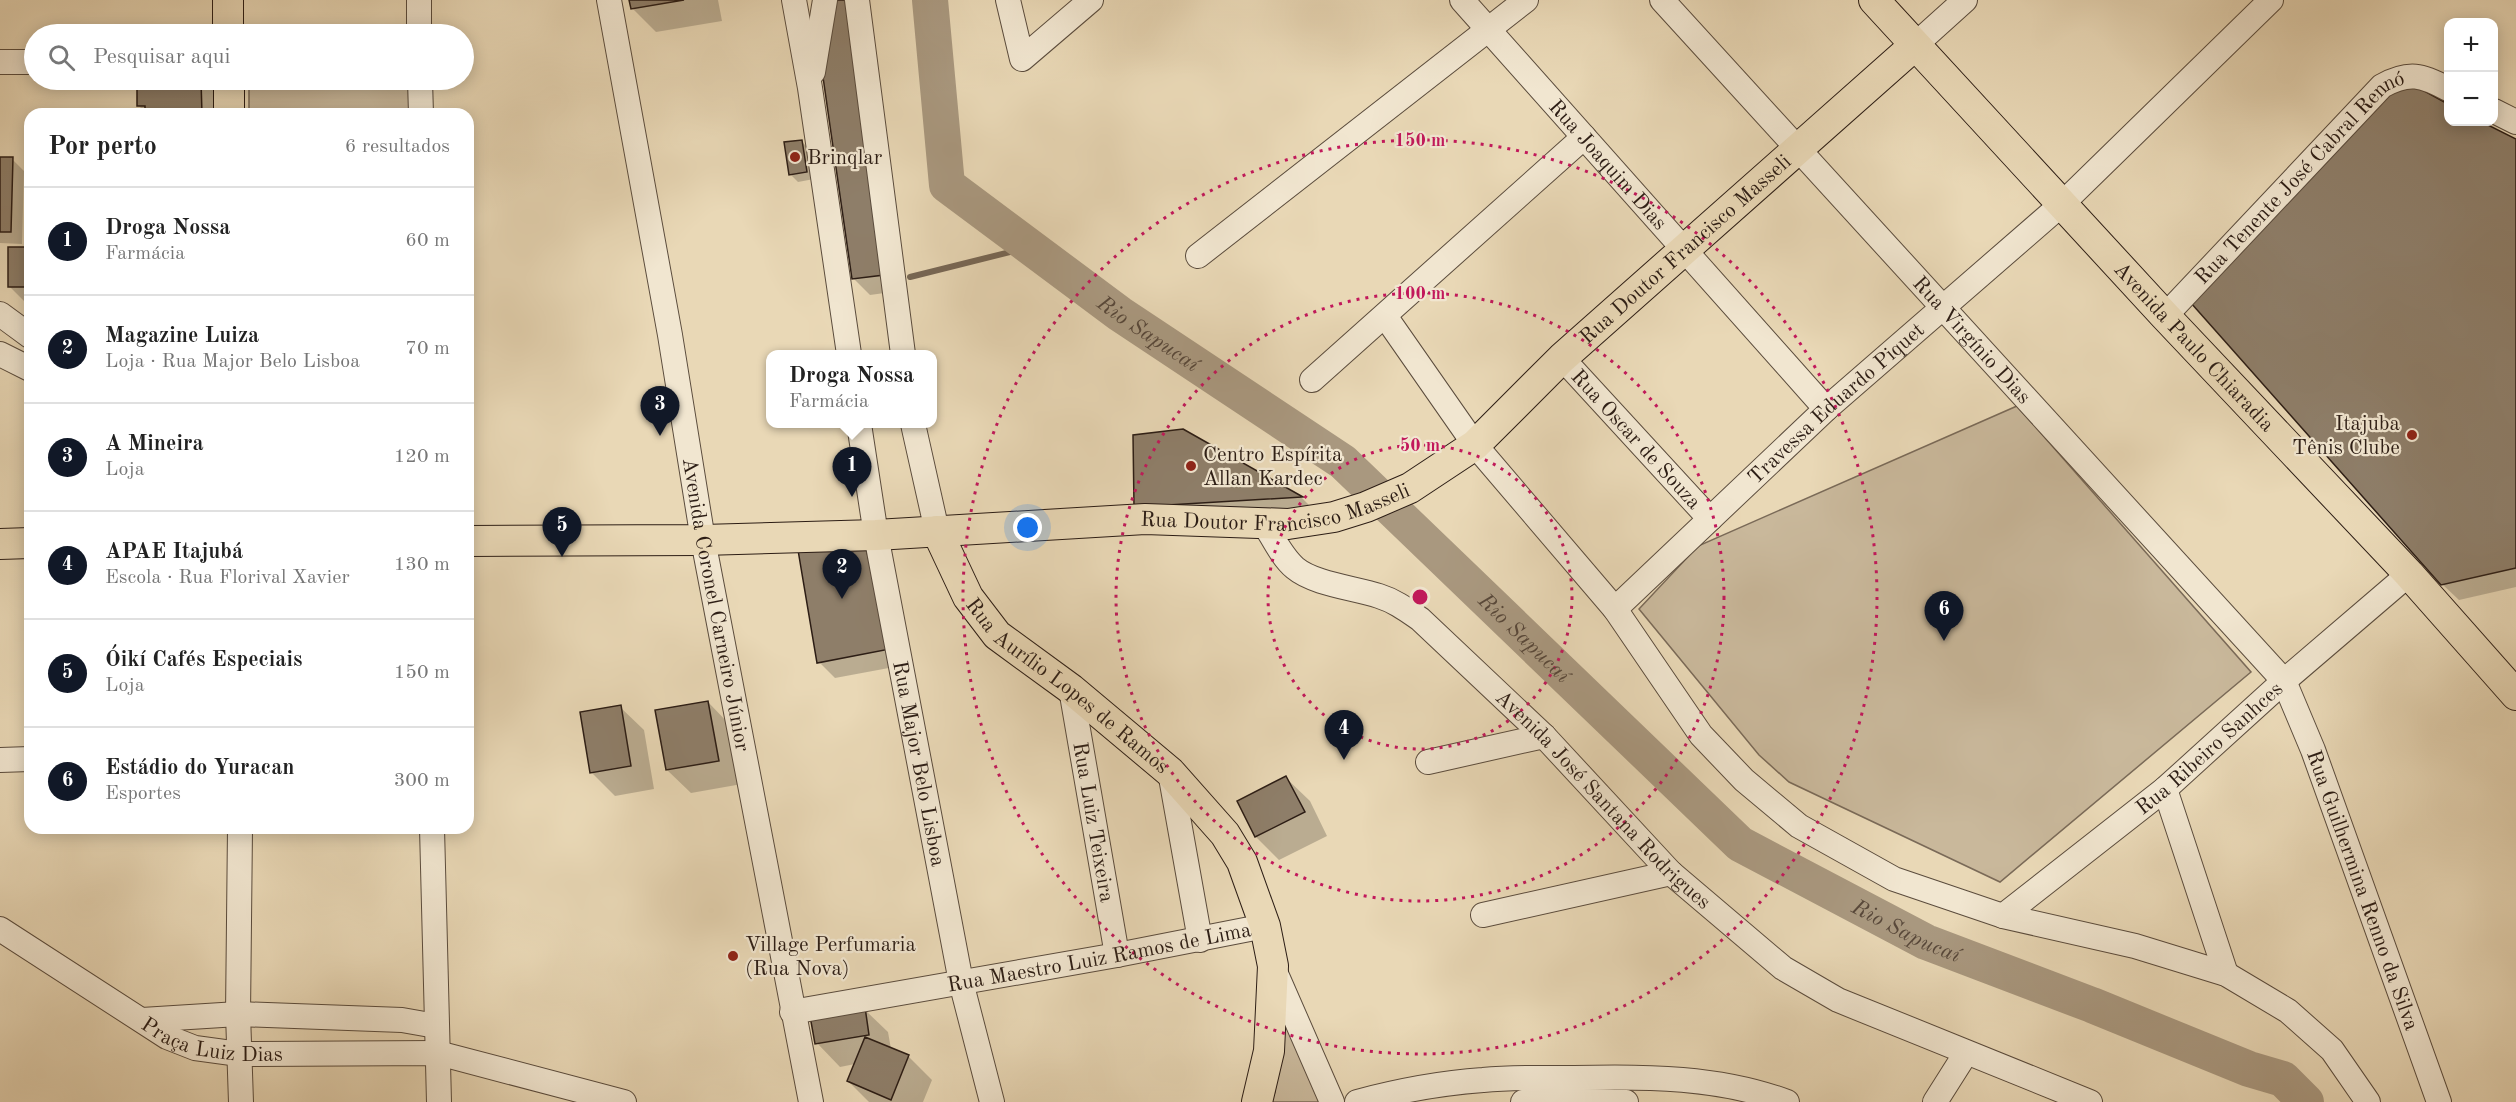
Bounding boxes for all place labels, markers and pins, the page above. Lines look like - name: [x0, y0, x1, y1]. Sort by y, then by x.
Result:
- place label: Brinqlar: [807, 148, 883, 169]
- marker: Brinqlar: [788, 150, 802, 164]
- pin: 3: [640, 386, 680, 436]
- place label: Itajuba Tênis Clube: [2292, 414, 2400, 459]
- marker: Itajuba Tênis Clube: [2405, 428, 2419, 442]
- place label: Centro Espírita Allan Kardec: [1203, 445, 1342, 490]
- pin: 1: [832, 448, 872, 497]
- marker: Centro Espírita Allan Kardec: [1184, 459, 1198, 473]
- pin: 5: [542, 508, 582, 557]
- pin: 2: [822, 550, 862, 599]
- centre of rings: [1410, 587, 1430, 607]
- pin: 6: [1924, 592, 1964, 641]
- pin: 4: [1324, 710, 1364, 760]
- place label: Village Perfumaria (Rua Nova): [745, 935, 916, 980]
- marker: Village Perfumaria (Rua Nova): [726, 949, 740, 963]

